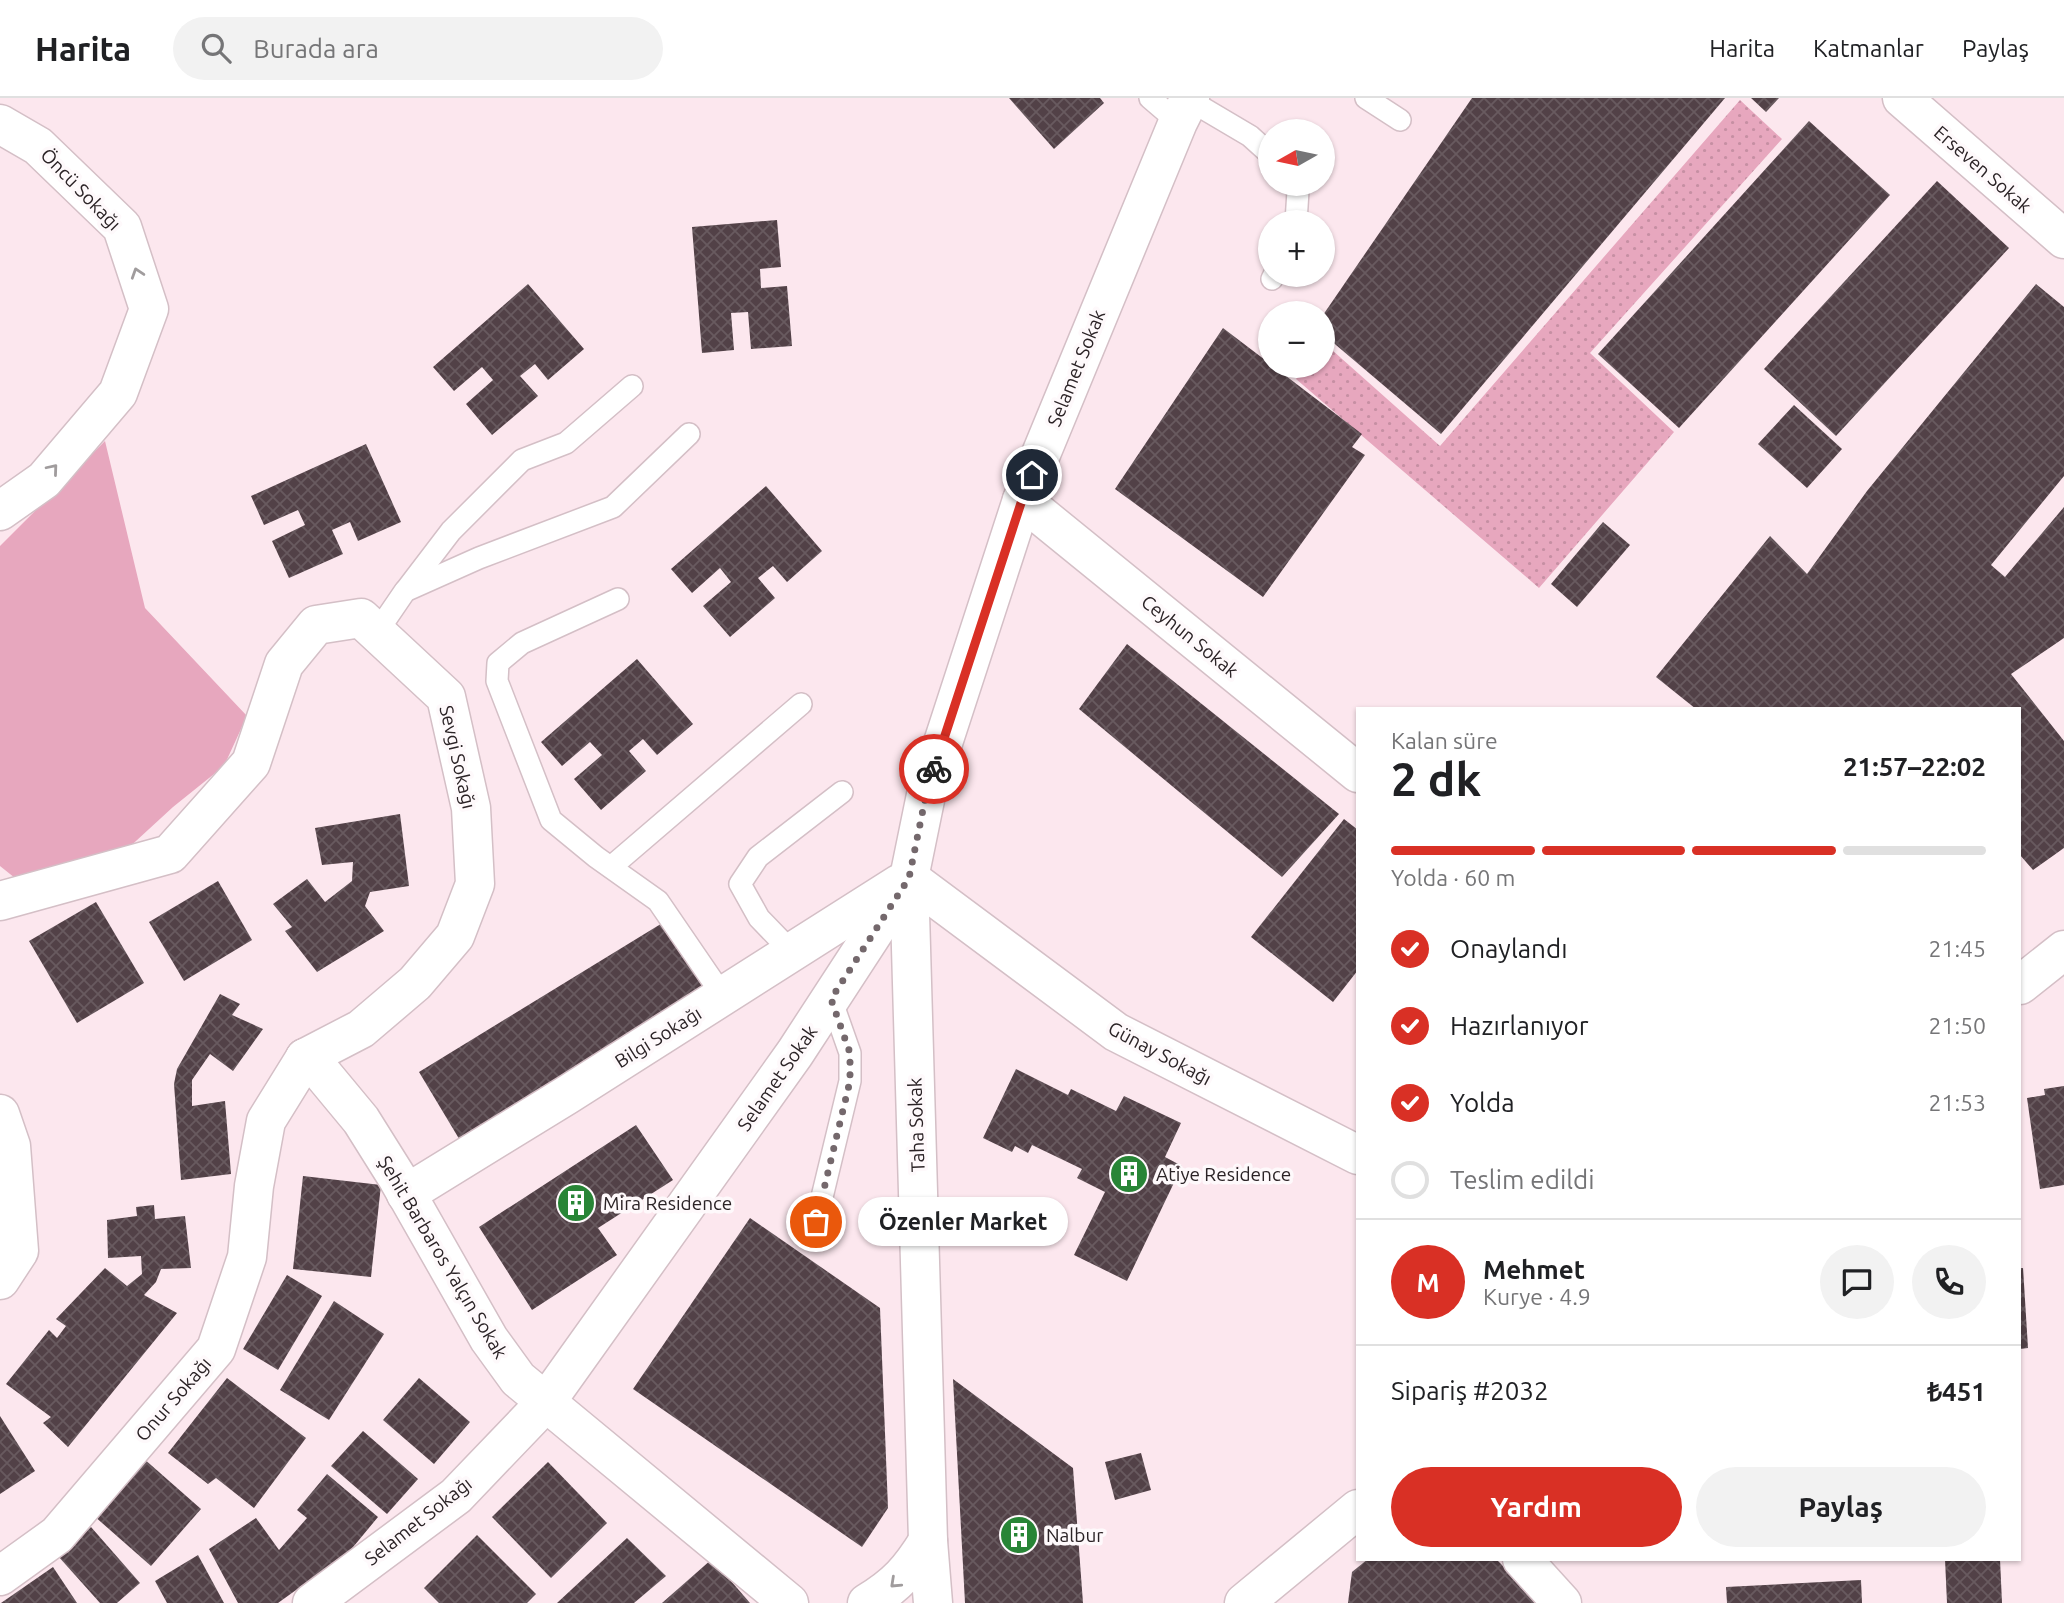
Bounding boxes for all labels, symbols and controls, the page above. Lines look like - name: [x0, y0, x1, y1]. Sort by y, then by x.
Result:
- search box: [173, 17, 663, 80]
- icon: search: [197, 29, 235, 67]
- text: Harita: [35, 30, 131, 67]
- text: Burada ara: [253, 34, 379, 63]
- text: Harita: [1709, 35, 1775, 62]
- text: Katmanlar: [1813, 35, 1924, 62]
- text: Paylaş: [1962, 35, 2029, 62]
- north arrow: [1258, 119, 1335, 196]
- map controls: [1258, 119, 1335, 378]
- street label: Erseven Sokak: [1930, 121, 2036, 217]
- street label: Öncü Sokağı: [36, 143, 126, 235]
- button: +: [1258, 210, 1335, 287]
- one-way arrow: [131, 267, 145, 279]
- button: −: [1258, 301, 1335, 378]
- street label: Selamet Sokak: [1043, 306, 1110, 430]
- pin: [1002, 445, 1062, 505]
- icon: home: [1013, 456, 1051, 494]
- one-way arrow: [45, 464, 57, 477]
- street label: Ceyhun Sokak: [1137, 590, 1243, 682]
- street label: Sevgi Sokağı: [435, 703, 481, 811]
- text: Kalan süre: [1391, 728, 1498, 753]
- courier: [899, 734, 969, 804]
- icon: bike: [915, 750, 953, 788]
- text: 21:57–22:02: [1843, 752, 1986, 781]
- text: 2 dk: [1391, 753, 1481, 805]
- text: Yolda · 60 m: [1391, 865, 1515, 890]
- icon: check: [1391, 930, 1429, 968]
- text: Onaylandı: [1450, 934, 1568, 963]
- text: 21:45: [1928, 936, 1986, 961]
- street label: Bilgi Sokağı: [611, 1002, 705, 1072]
- icon: check: [1391, 1007, 1429, 1045]
- text: Hazırlanıyor: [1450, 1011, 1589, 1040]
- text: 21:50: [1928, 1013, 1986, 1038]
- street label: Günay Sokağı: [1105, 1017, 1215, 1089]
- street label: Selamet Sokak: [732, 1021, 822, 1135]
- street label: Taha Sokak: [903, 1077, 929, 1173]
- icon: check: [1391, 1084, 1429, 1122]
- text: Yolda: [1450, 1088, 1515, 1117]
- text: 21:53: [1928, 1090, 1986, 1115]
- street label: Şehit Barbaros Yalçın Sokak: [374, 1152, 512, 1363]
- building icon: Atiye Residence: [1108, 1153, 1150, 1195]
- place label: Atiye Residence: [1156, 1163, 1291, 1185]
- text: Teslim edildi: [1450, 1165, 1595, 1194]
- building icon: Mira Residence: [555, 1182, 597, 1224]
- place label: Mira Residence: [603, 1192, 732, 1214]
- pin: [786, 1192, 846, 1252]
- callout: Özenler Market: [858, 1198, 1068, 1246]
- icon: bag: [797, 1203, 835, 1241]
- text: Özenler Market: [879, 1209, 1047, 1234]
- button: chat: [1820, 1245, 1894, 1319]
- button: phone: [1912, 1245, 1986, 1319]
- text: Mehmet: [1483, 1255, 1585, 1284]
- text: M: [1416, 1268, 1440, 1297]
- text: Kurye · 4.9: [1483, 1284, 1591, 1309]
- street label: Onur Sokağı: [131, 1353, 215, 1445]
- text: Sipariş #2032: [1391, 1376, 1549, 1405]
- text: ₺451: [1927, 1377, 1986, 1406]
- button: Yardım: [1391, 1467, 1682, 1547]
- button: Paylaş: [1696, 1467, 1986, 1547]
- street label: Selamet Sokağı: [360, 1472, 476, 1570]
- building icon: Nalbur: [998, 1514, 1040, 1556]
- place label: Nalbur: [1046, 1524, 1103, 1546]
- one-way arrow: [890, 1575, 903, 1587]

